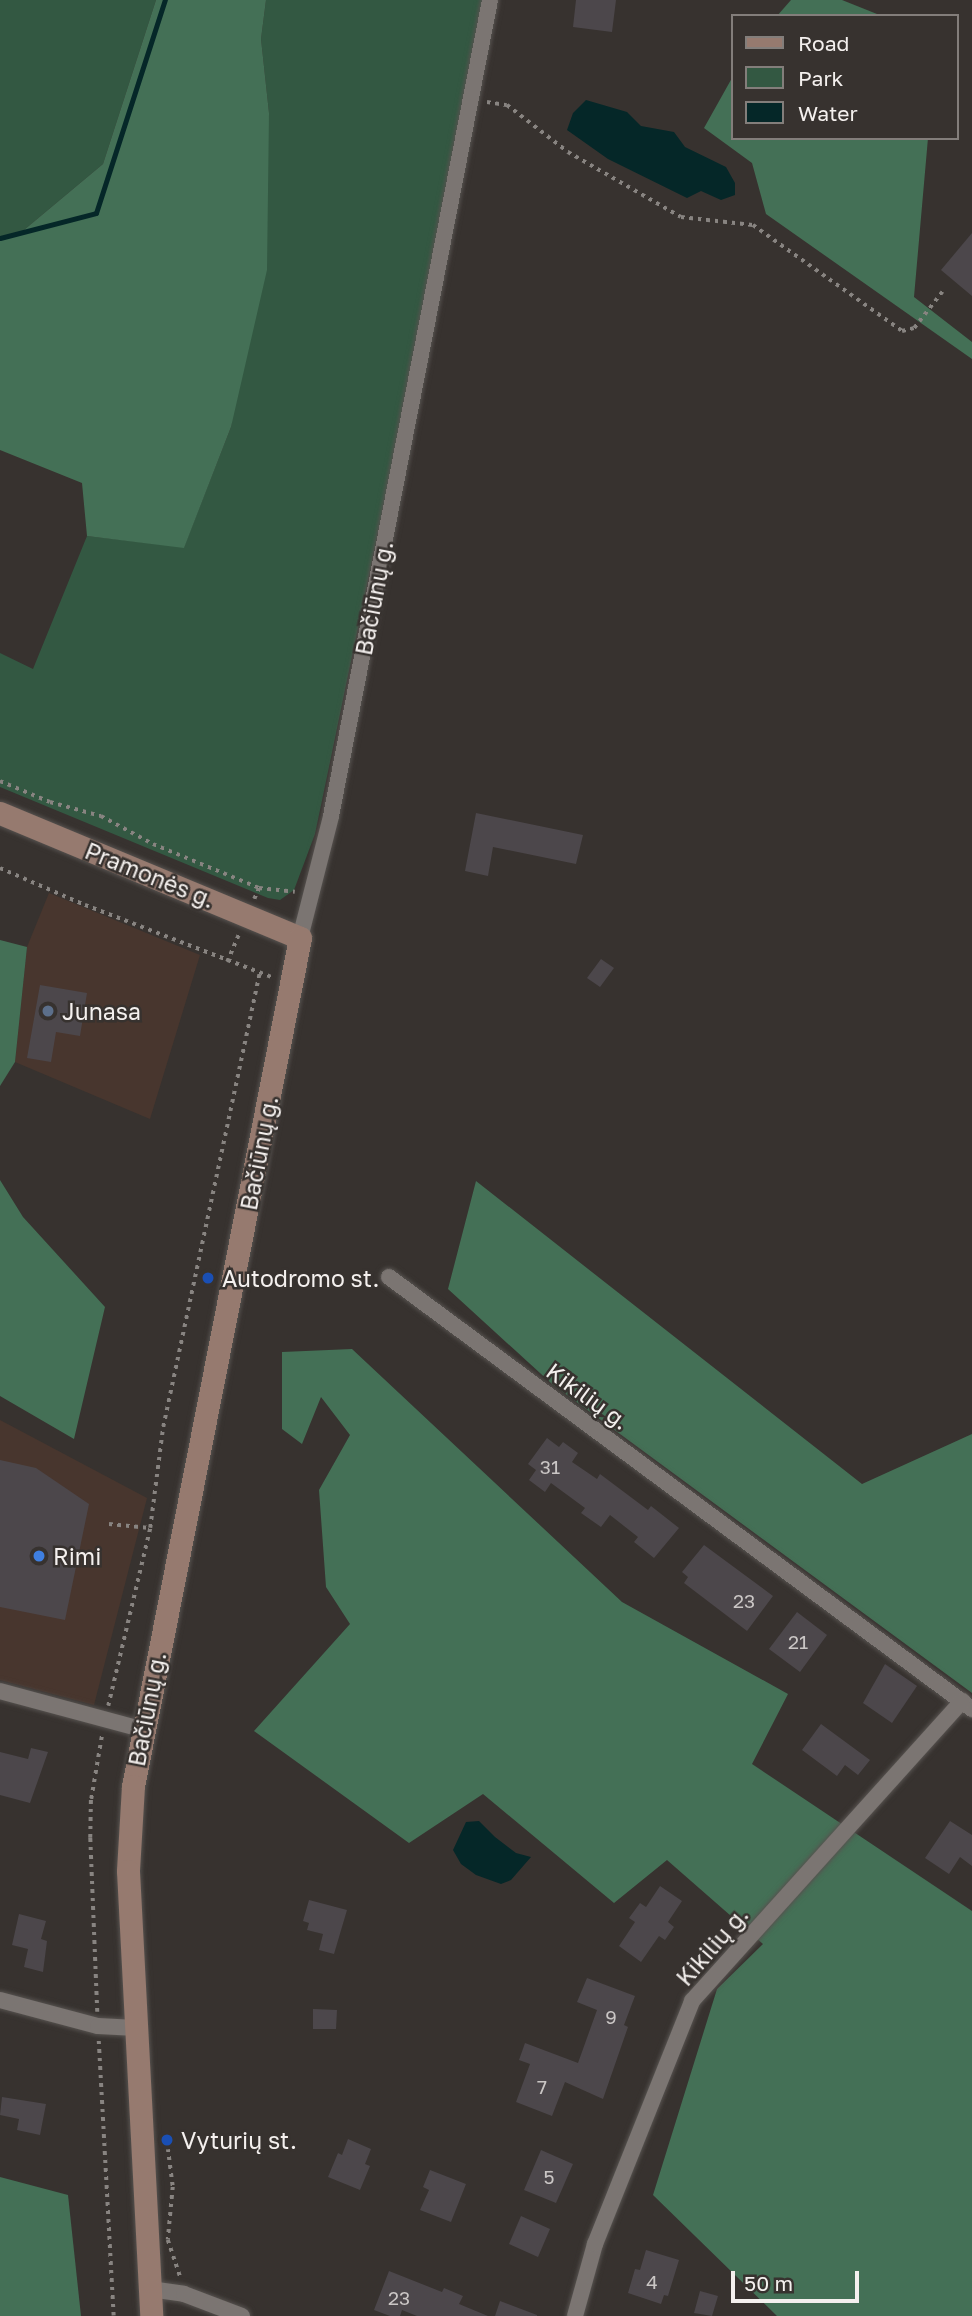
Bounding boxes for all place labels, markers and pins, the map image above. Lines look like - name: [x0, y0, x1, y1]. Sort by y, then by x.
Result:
- place label: Junasa: [62, 997, 141, 1025]
- marker: Junasa: [40, 1003, 56, 1019]
- place label: Autodromo st.: [222, 1264, 379, 1292]
- marker: Autodromo st.: [200, 1270, 216, 1286]
- place label: Rimi: [53, 1542, 101, 1570]
- marker: Rimi: [31, 1548, 47, 1564]
- place label: Vyturių st.: [181, 2126, 297, 2154]
- marker: Vyturių st.: [159, 2132, 175, 2148]

